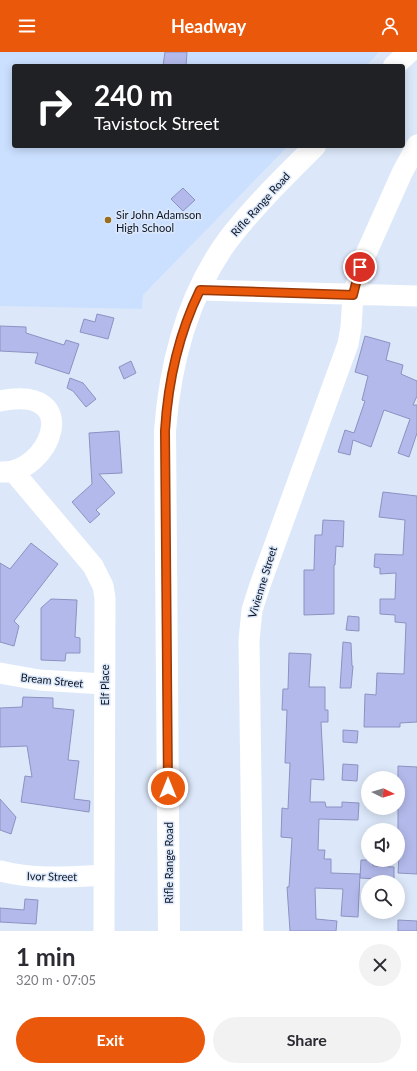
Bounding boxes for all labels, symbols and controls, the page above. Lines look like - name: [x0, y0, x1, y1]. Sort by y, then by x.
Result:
- icon: menu: [16, 15, 38, 37]
- text: Headway: [171, 15, 246, 37]
- icon: person: [379, 15, 401, 37]
- text: 240 m: [94, 78, 173, 112]
- icon: right: [28, 80, 80, 132]
- text: Tavistock Street: [94, 112, 219, 134]
- street label: Rifle Range Road: [228, 169, 292, 239]
- place label: Sir John Adamson High School: [116, 208, 201, 234]
- marker: Sir John Adamson High School: [103, 215, 113, 225]
- pin: [343, 250, 377, 284]
- icon: arrive: [349, 256, 371, 278]
- street label: Vivienne Street: [245, 545, 279, 619]
- street label: Elf Place: [98, 664, 111, 705]
- street label: Bream Street: [20, 670, 84, 690]
- position arrow: [147, 767, 189, 809]
- north arrow: [361, 771, 405, 815]
- map controls: [361, 771, 405, 919]
- street label: Rifle Range Road: [162, 822, 175, 904]
- button: sound: [361, 823, 405, 867]
- street label: Ivor Street: [27, 869, 77, 883]
- button: search: [361, 875, 405, 919]
- text: 1 min: [16, 942, 76, 971]
- button: close: [359, 944, 401, 986]
- text: 320 m · 07:05: [16, 972, 96, 988]
- button: Exit: [16, 1017, 205, 1063]
- button: Share: [213, 1017, 401, 1063]

